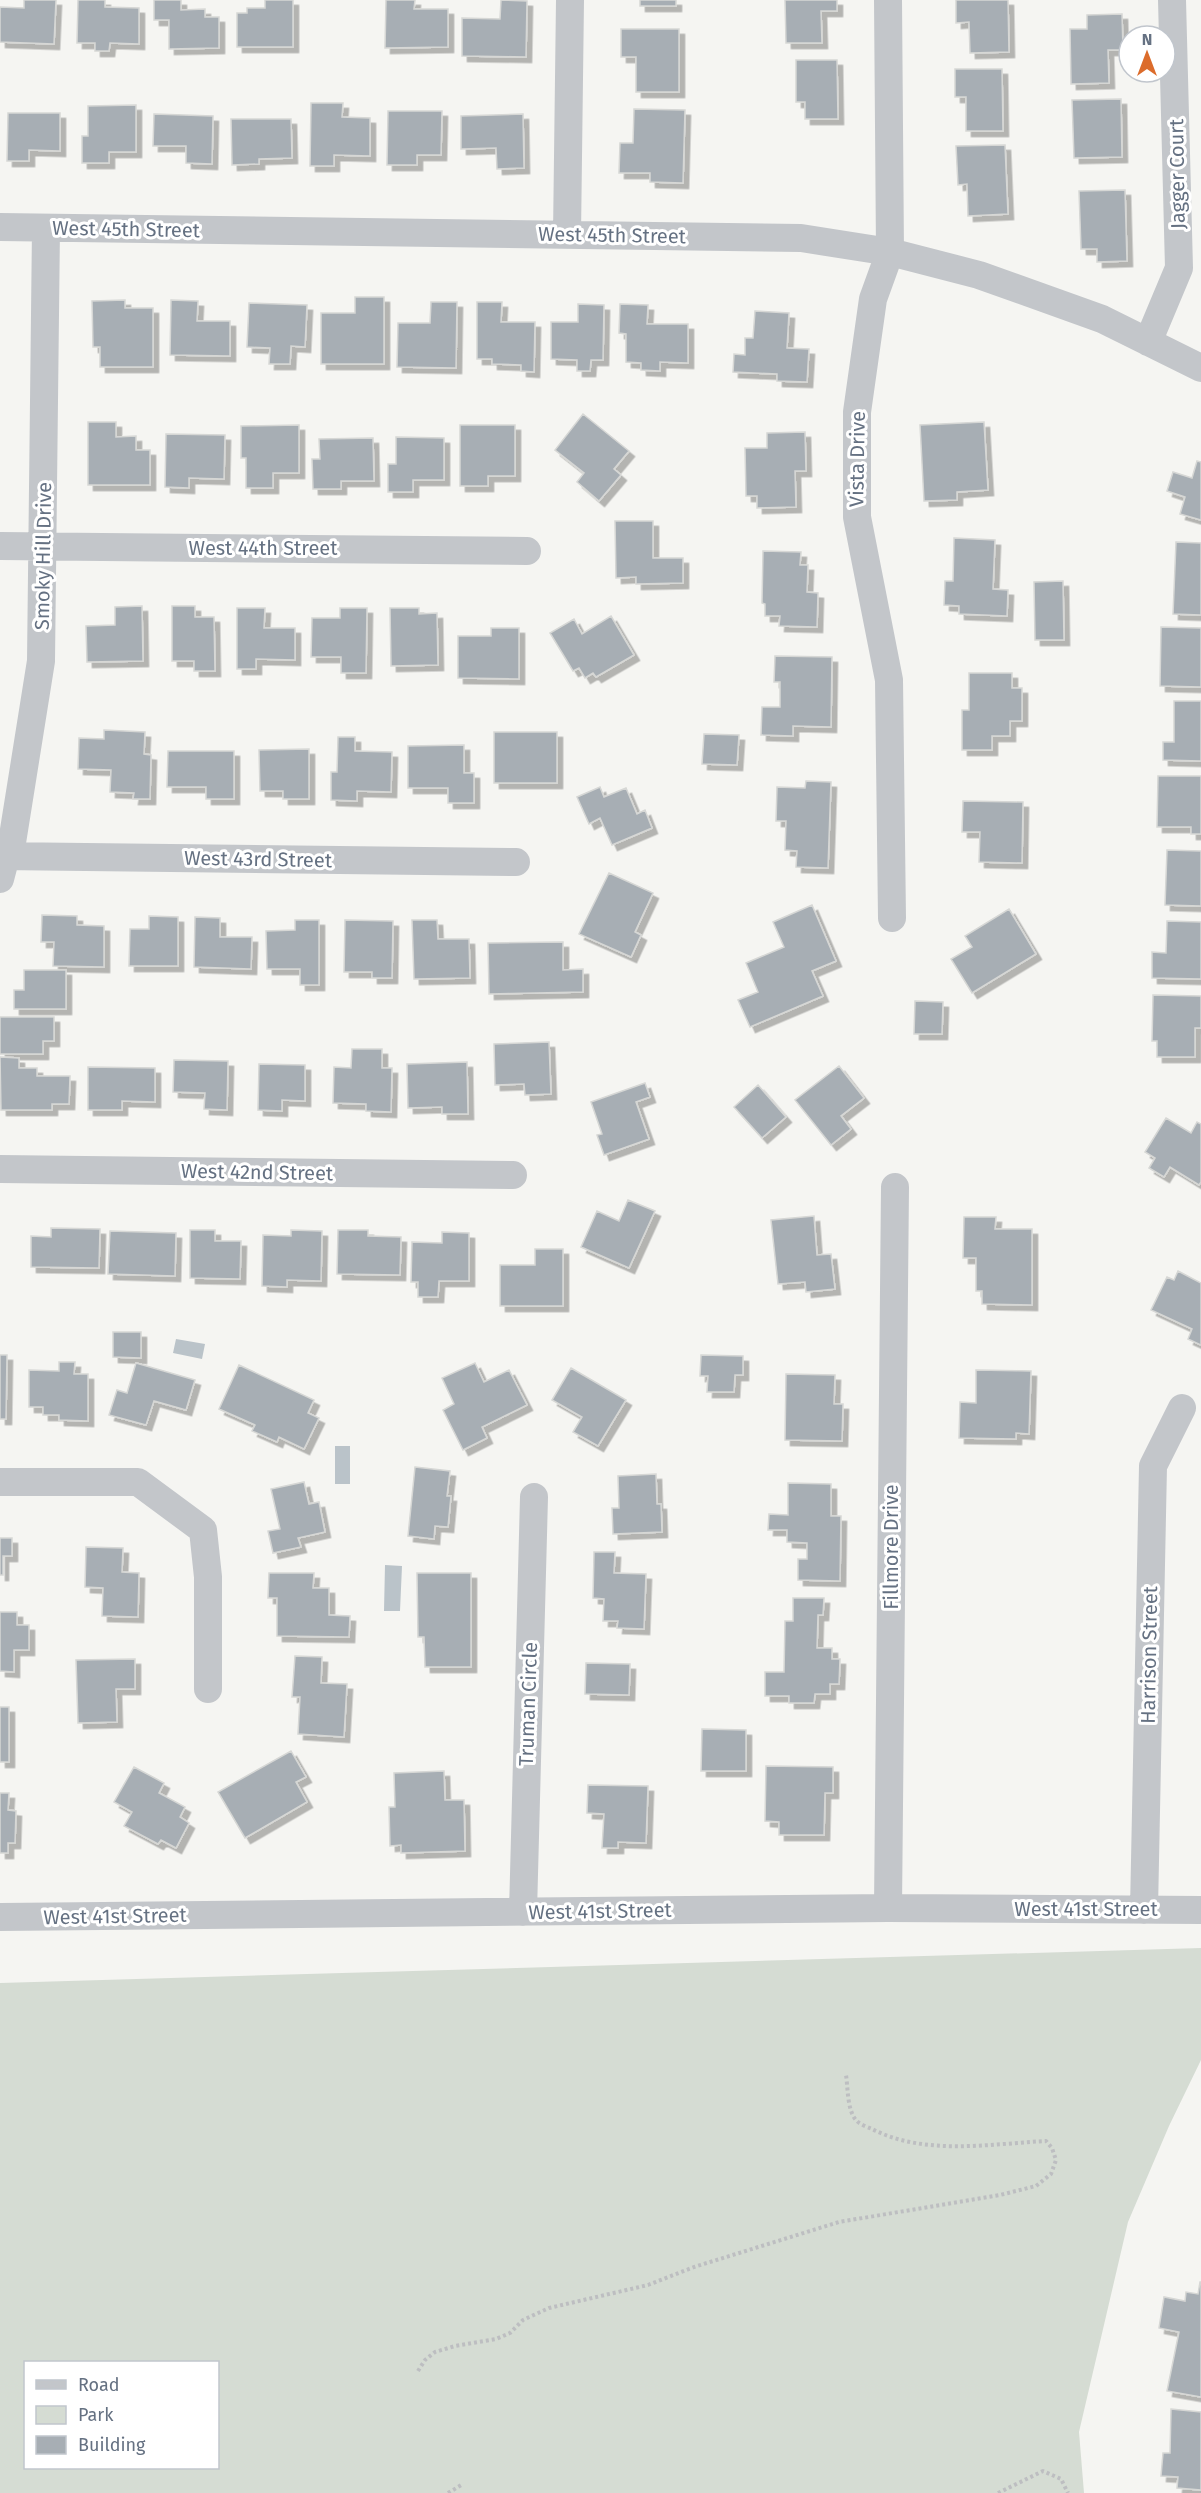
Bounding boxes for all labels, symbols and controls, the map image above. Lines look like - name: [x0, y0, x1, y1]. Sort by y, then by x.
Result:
- north arrow: [1117, 24, 1177, 84]
- text: N: [1142, 30, 1152, 49]
- street label: Jagger Court: [1164, 118, 1190, 229]
- street label: West 45th Street: [52, 216, 201, 242]
- street label: West 45th Street: [538, 222, 687, 248]
- street label: Vista Drive: [844, 411, 870, 507]
- street label: Smoky Hill Drive: [30, 482, 56, 630]
- street label: West 44th Street: [189, 536, 338, 560]
- street label: West 43rd Street: [184, 846, 333, 872]
- street label: West 42nd Street: [181, 1159, 334, 1185]
- street label: Fillmore Drive: [879, 1484, 903, 1610]
- street label: Harrison Street: [1136, 1585, 1162, 1724]
- street label: Truman Circle: [514, 1641, 542, 1767]
- street label: West 41st Street: [1014, 1897, 1158, 1921]
- street label: West 41st Street: [528, 1898, 673, 1924]
- street label: West 41st Street: [43, 1903, 188, 1929]
- legend: [24, 2361, 219, 2469]
- text: Road: [78, 2374, 120, 2396]
- text: Park: [78, 2404, 114, 2426]
- text: Building: [78, 2434, 146, 2456]

